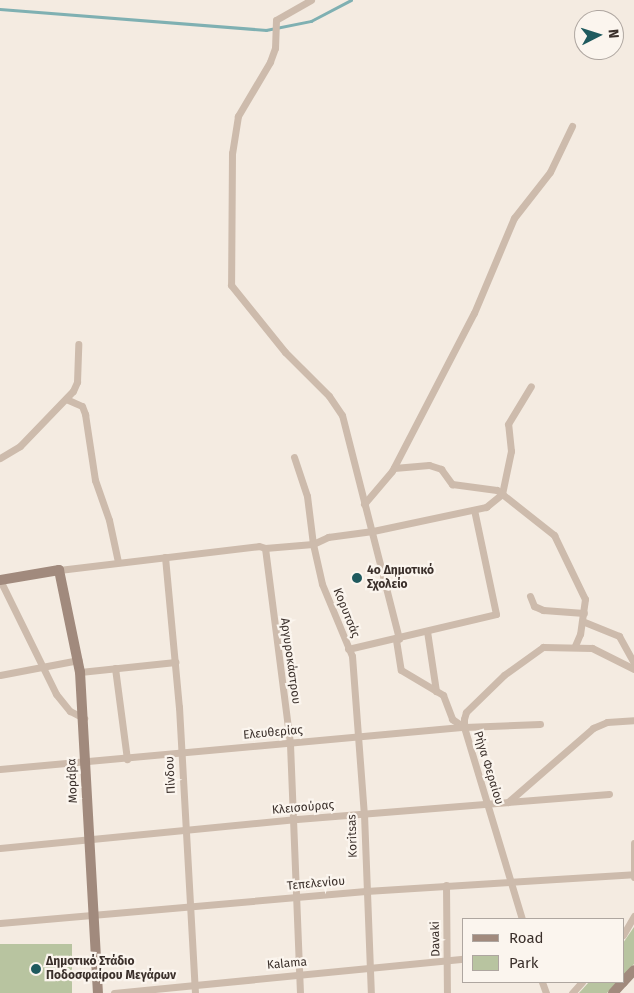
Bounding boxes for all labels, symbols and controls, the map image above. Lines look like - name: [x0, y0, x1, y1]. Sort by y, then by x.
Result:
- north arrow: [574, 10, 624, 60]
- text: N: [605, 28, 622, 39]
- place label: 4ο Δημοτικό Σχολείο: [367, 564, 434, 592]
- marker: 4ο Δημοτικό Σχολείο: [351, 572, 363, 584]
- street label: Κορυτσάς: [330, 586, 362, 640]
- street label: Αργυροκάστρου: [277, 617, 303, 705]
- street label: Ελευθερίας: [243, 723, 303, 743]
- street label: Ρήγα Φεραίου: [470, 729, 506, 807]
- street label: Πίνδου: [163, 756, 179, 794]
- street label: Μοράβα: [65, 758, 81, 804]
- street label: Κλεισούρας: [271, 798, 335, 818]
- street label: Koritsas: [345, 814, 361, 858]
- street label: Τεπελενίου: [286, 874, 346, 894]
- legend: [462, 918, 624, 983]
- street label: Davaki: [428, 921, 444, 957]
- text: Road: [509, 929, 544, 947]
- text: Park: [509, 954, 539, 972]
- place label: Δημοτικό Στάδιο Ποδοσφαίρου Μεγάρων: [46, 955, 176, 983]
- street label: Kalama: [266, 955, 308, 973]
- marker: Δημοτικό Στάδιο Ποδοσφαίρου Μεγάρων: [30, 963, 42, 975]

